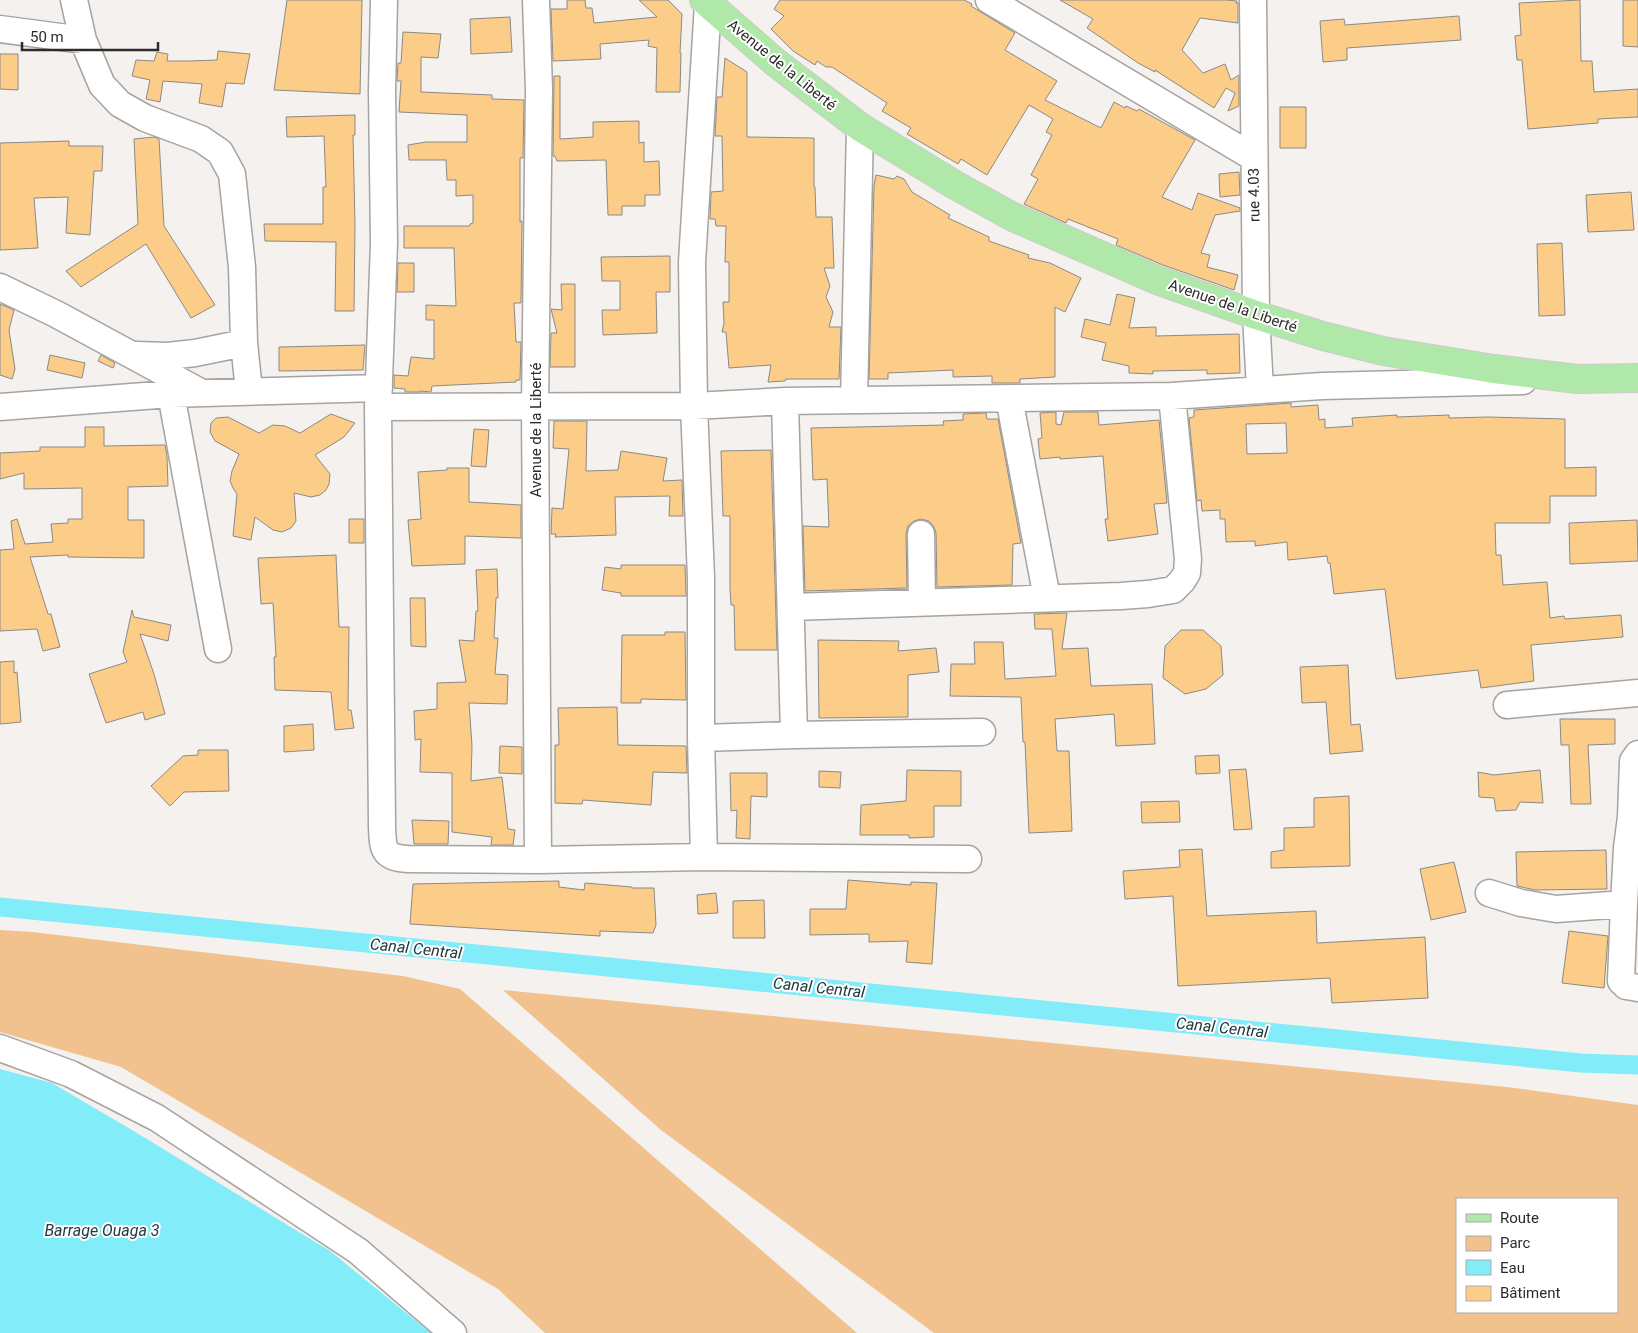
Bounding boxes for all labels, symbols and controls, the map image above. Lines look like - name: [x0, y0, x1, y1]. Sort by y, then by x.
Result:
- street label: Avenue de la Liberté: [724, 16, 840, 114]
- scale bar: [22, 20, 159, 52]
- text: 50 m: [30, 28, 64, 46]
- street label: rue 4.03: [1245, 168, 1263, 222]
- street label: Avenue de la Liberté: [1166, 276, 1300, 336]
- street label: Avenue de la Liberté: [527, 363, 545, 497]
- water label: Canal Central: [369, 934, 463, 963]
- water label: Canal Central: [772, 973, 866, 1002]
- water label: Canal Central: [1175, 1013, 1269, 1042]
- legend: [1456, 1198, 1618, 1313]
- text: Route: [1500, 1209, 1539, 1227]
- water label: Barrage Ouaga 3: [44, 1221, 160, 1240]
- text: Parc: [1500, 1234, 1530, 1252]
- text: Eau: [1500, 1259, 1525, 1277]
- text: Bâtiment: [1500, 1284, 1560, 1302]

